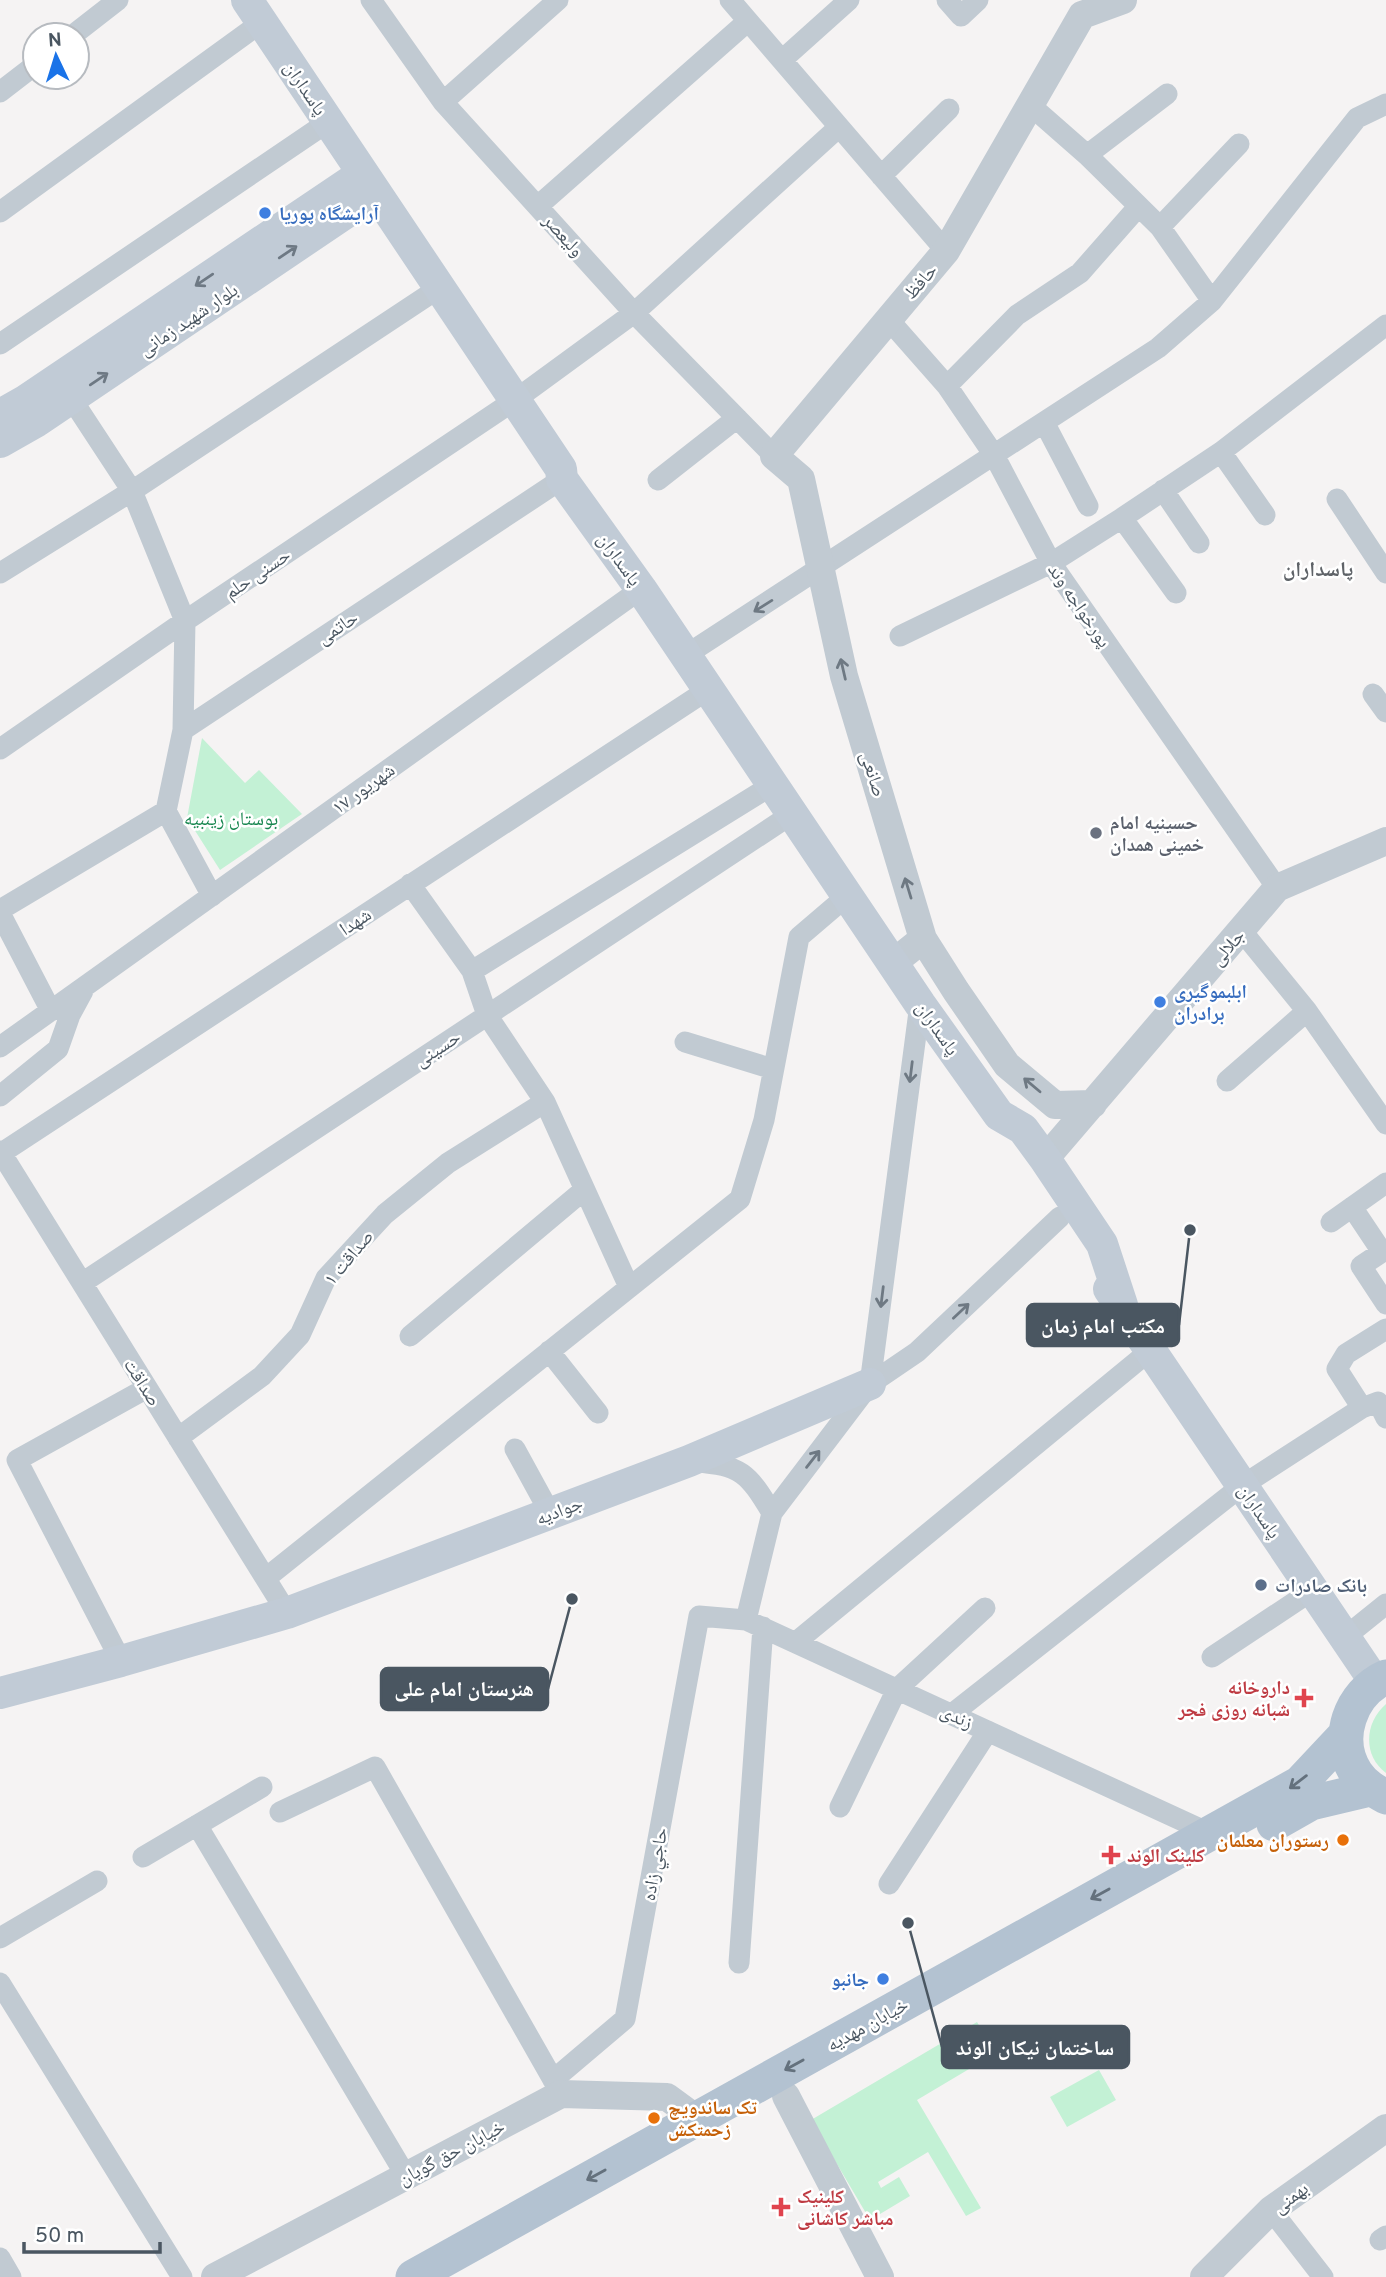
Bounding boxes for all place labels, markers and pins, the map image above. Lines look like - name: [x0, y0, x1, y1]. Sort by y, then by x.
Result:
- place label: آرایشگاه پوریا: [279, 203, 380, 227]
- marker: آرایشگاه پوریا: [257, 205, 273, 221]
- place label: حسینیه امام خمینی همدان: [1110, 812, 1204, 858]
- marker: حسینیه امام خمینی همدان: [1088, 825, 1104, 841]
- place label: ابلبموگیری برادران: [1174, 981, 1247, 1027]
- marker: ابلبموگیری برادران: [1152, 994, 1168, 1010]
- callout: مکتب امام زمان: [1027, 1304, 1179, 1346]
- place label: بانک صادرات: [1275, 1575, 1367, 1599]
- marker: بانک صادرات: [1253, 1577, 1269, 1593]
- callout: هنرستان امام علی: [381, 1668, 548, 1710]
- place label: داروخانه شبانه روزی فجر: [1177, 1677, 1290, 1723]
- marker: داروخانه شبانه روزی فجر: [1296, 1690, 1312, 1706]
- place label: رستوران معلمان: [1217, 1830, 1329, 1854]
- marker: رستوران معلمان: [1335, 1832, 1351, 1848]
- marker: کلینک الوند: [1101, 1845, 1121, 1865]
- place label: کلینک الوند: [1127, 1845, 1206, 1869]
- place label: جانبو: [831, 1969, 869, 1993]
- marker: جانبو: [875, 1971, 891, 1987]
- callout: ساختمان نیکان الوند: [942, 2026, 1129, 2068]
- place label: تک ساندویچ زحمتکش: [668, 2097, 758, 2143]
- marker: تک ساندویچ زحمتکش: [646, 2110, 662, 2126]
- place label: کلینیک مباشر کاشانی: [797, 2186, 894, 2232]
- marker: کلینیک مباشر کاشانی: [771, 2197, 791, 2217]

